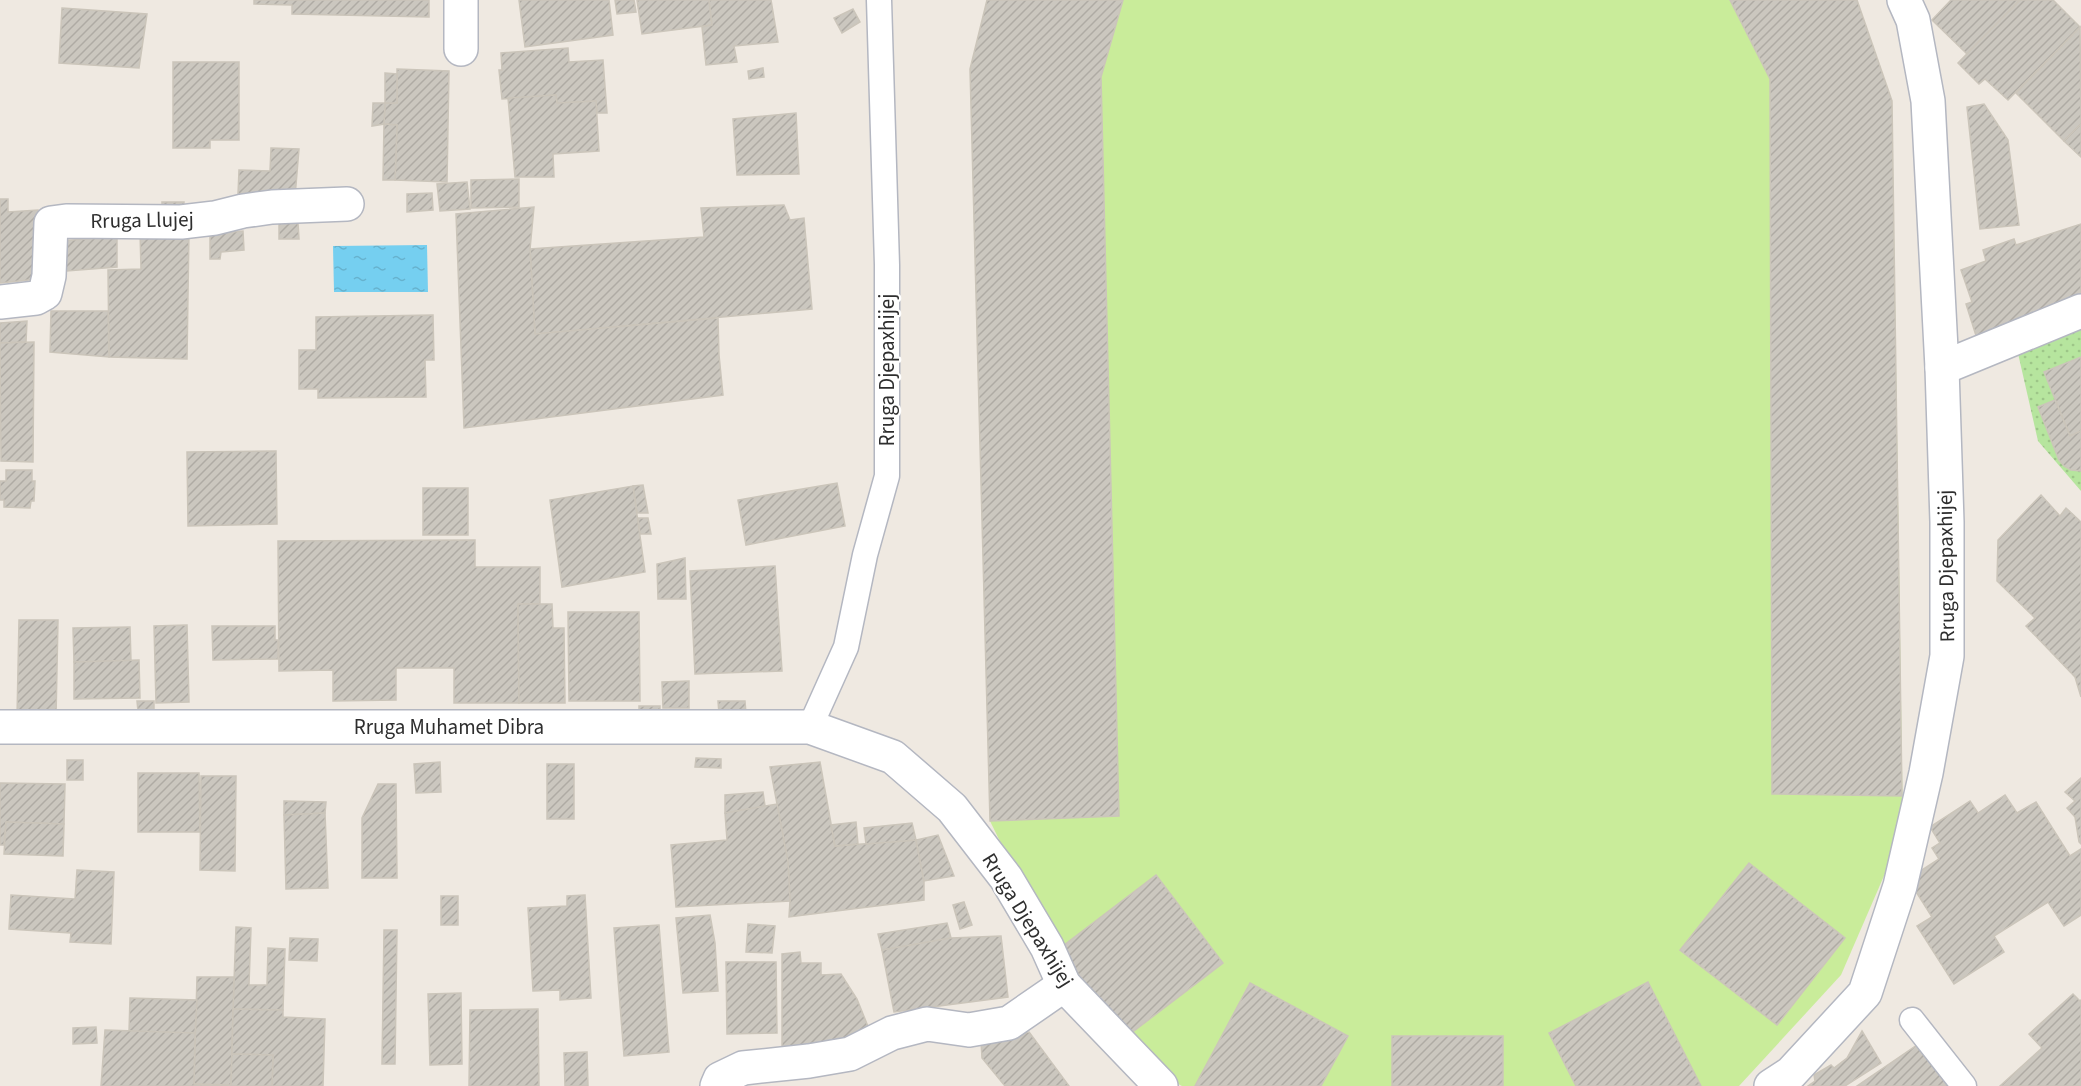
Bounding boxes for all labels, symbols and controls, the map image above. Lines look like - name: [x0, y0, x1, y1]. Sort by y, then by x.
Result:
- street label: Rruga Llujej: [90, 204, 194, 236]
- street label: Rruga Djepaxhijej: [872, 294, 902, 446]
- street label: Rruga Djepaxhijej: [1930, 489, 1962, 643]
- street label: Rruga Muhamet Dibra: [354, 712, 544, 742]
- street label: Rruga Djepaxhijej: [975, 847, 1081, 993]

